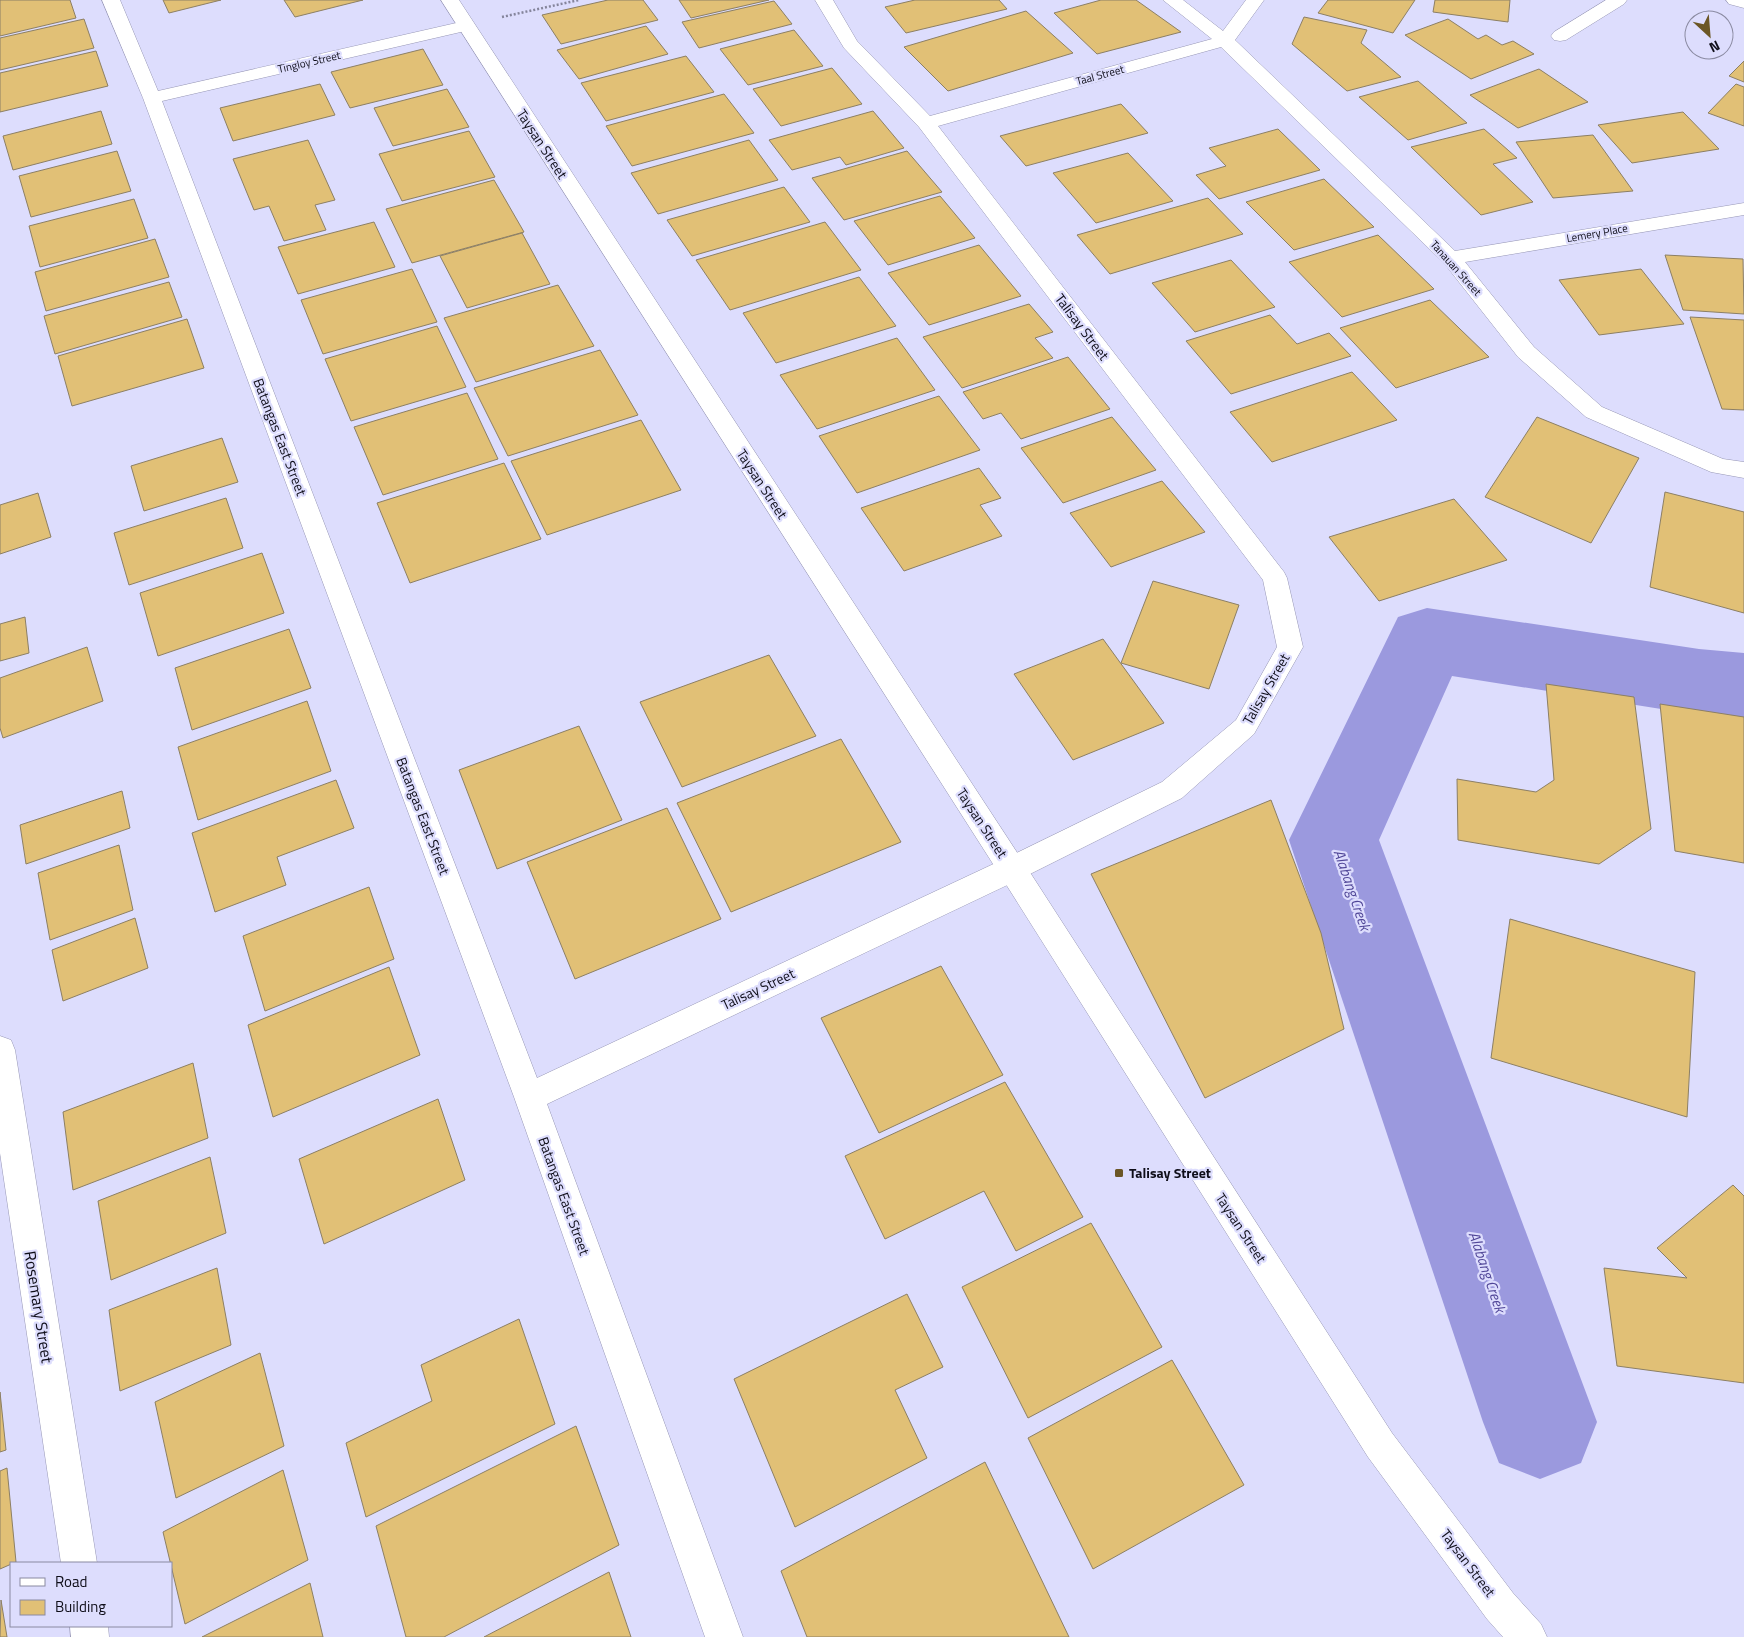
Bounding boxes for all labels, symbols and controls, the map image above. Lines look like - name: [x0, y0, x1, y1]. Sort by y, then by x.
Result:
- north arrow: [1684, 10, 1734, 60]
- text: N: [1706, 36, 1724, 59]
- street label: Tingloy Street: [276, 47, 342, 77]
- street label: Taal Street: [1074, 61, 1126, 89]
- street label: Taysan Street: [512, 104, 573, 183]
- street label: Lemery Place: [1565, 220, 1629, 246]
- street label: Tanauan Street: [1427, 237, 1485, 299]
- street label: Talisay Street: [1050, 289, 1115, 365]
- street label: Batangas East Street: [248, 375, 313, 499]
- street label: Taysan Street: [732, 444, 793, 523]
- street label: Talisay Street: [1237, 649, 1294, 728]
- street label: Batangas East Street: [391, 754, 456, 878]
- street label: Taysan Street: [952, 783, 1013, 862]
- water label: Alabang Creek: [1328, 846, 1378, 936]
- street label: Talisay Street: [718, 962, 798, 1015]
- street label: Batangas East Street: [533, 1134, 596, 1258]
- place label: Talisay Street: [1129, 1162, 1211, 1183]
- marker: Talisay Street: [1113, 1167, 1125, 1179]
- street label: Taysan Street: [1211, 1188, 1272, 1267]
- water label: Alabang Creek: [1463, 1228, 1513, 1318]
- street label: Rosemary Street: [18, 1249, 60, 1365]
- street label: Taysan Street: [1436, 1524, 1501, 1601]
- legend: [10, 1562, 172, 1627]
- text: Road: [55, 1570, 87, 1593]
- text: Building: [55, 1595, 106, 1618]

